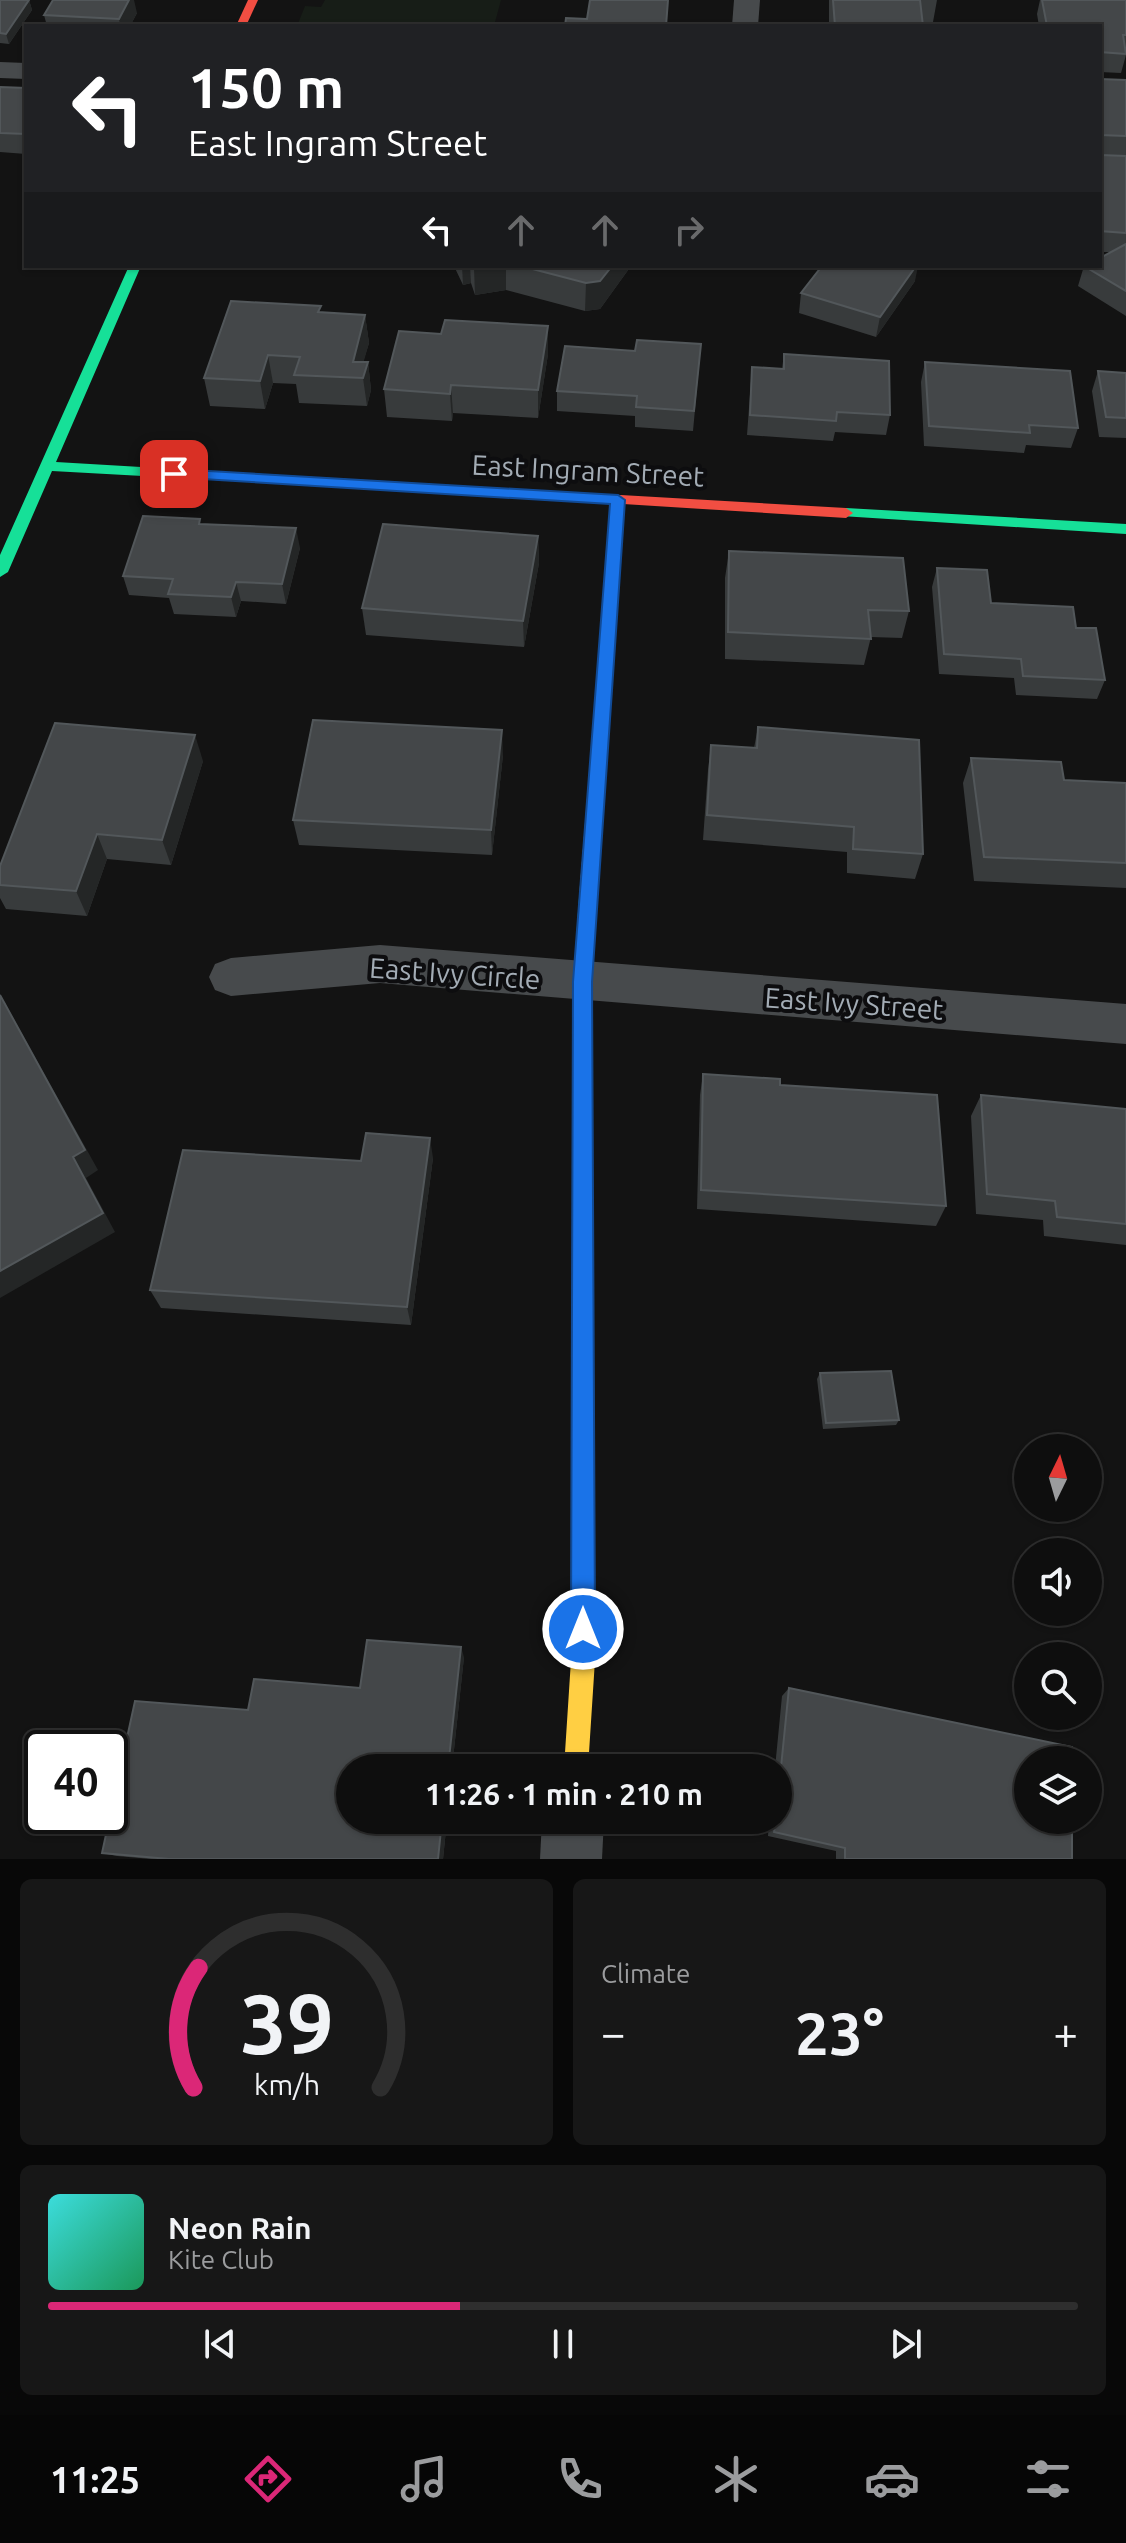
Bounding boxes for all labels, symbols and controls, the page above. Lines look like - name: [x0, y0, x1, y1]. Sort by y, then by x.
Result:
- icon: left: [56, 56, 160, 160]
- text: 150 m: [188, 56, 344, 119]
- text: East Ingram Street: [188, 122, 487, 163]
- icon: left: [415, 208, 459, 252]
- icon: ahead: [499, 208, 543, 252]
- icon: ahead: [583, 208, 627, 252]
- icon: right: [667, 208, 711, 252]
- pin: [140, 440, 208, 508]
- street label: East Ingram Street: [471, 448, 705, 492]
- icon: arrive: [152, 452, 196, 496]
- street label: East Ivy Circle: [369, 952, 541, 994]
- street label: East Ivy Street: [764, 981, 944, 1025]
- north arrow: [1014, 1434, 1102, 1522]
- map controls: [1014, 1434, 1102, 1834]
- button: sound: [1014, 1538, 1102, 1626]
- position arrow: [541, 1587, 625, 1671]
- button: search: [1014, 1642, 1102, 1730]
- speed limit sign: 40: [24, 1730, 128, 1834]
- button: layers: [1014, 1746, 1102, 1834]
- text: 11:26 · 1 min · 210 m: [425, 1777, 703, 1811]
- text: Climate: [601, 1959, 690, 1988]
- text: 39: [240, 1976, 333, 2070]
- text: 23°: [795, 1999, 884, 2066]
- text: −: [601, 2008, 626, 2057]
- text: +: [1053, 2008, 1078, 2057]
- text: km/h: [254, 2068, 320, 2100]
- text: Neon Rain: [168, 2211, 312, 2245]
- text: Kite Club: [168, 2245, 274, 2274]
- icon: previous: [198, 2322, 242, 2366]
- icon: pause: [541, 2322, 585, 2366]
- icon: next: [884, 2322, 928, 2366]
- icon: directions: [240, 2451, 296, 2507]
- icon: music: [396, 2451, 452, 2507]
- icon: phone: [552, 2451, 608, 2507]
- icon: climate: [708, 2451, 764, 2507]
- icon: car: [864, 2451, 920, 2507]
- icon: filters: [1020, 2451, 1076, 2507]
- text: 11:25: [50, 2459, 140, 2500]

